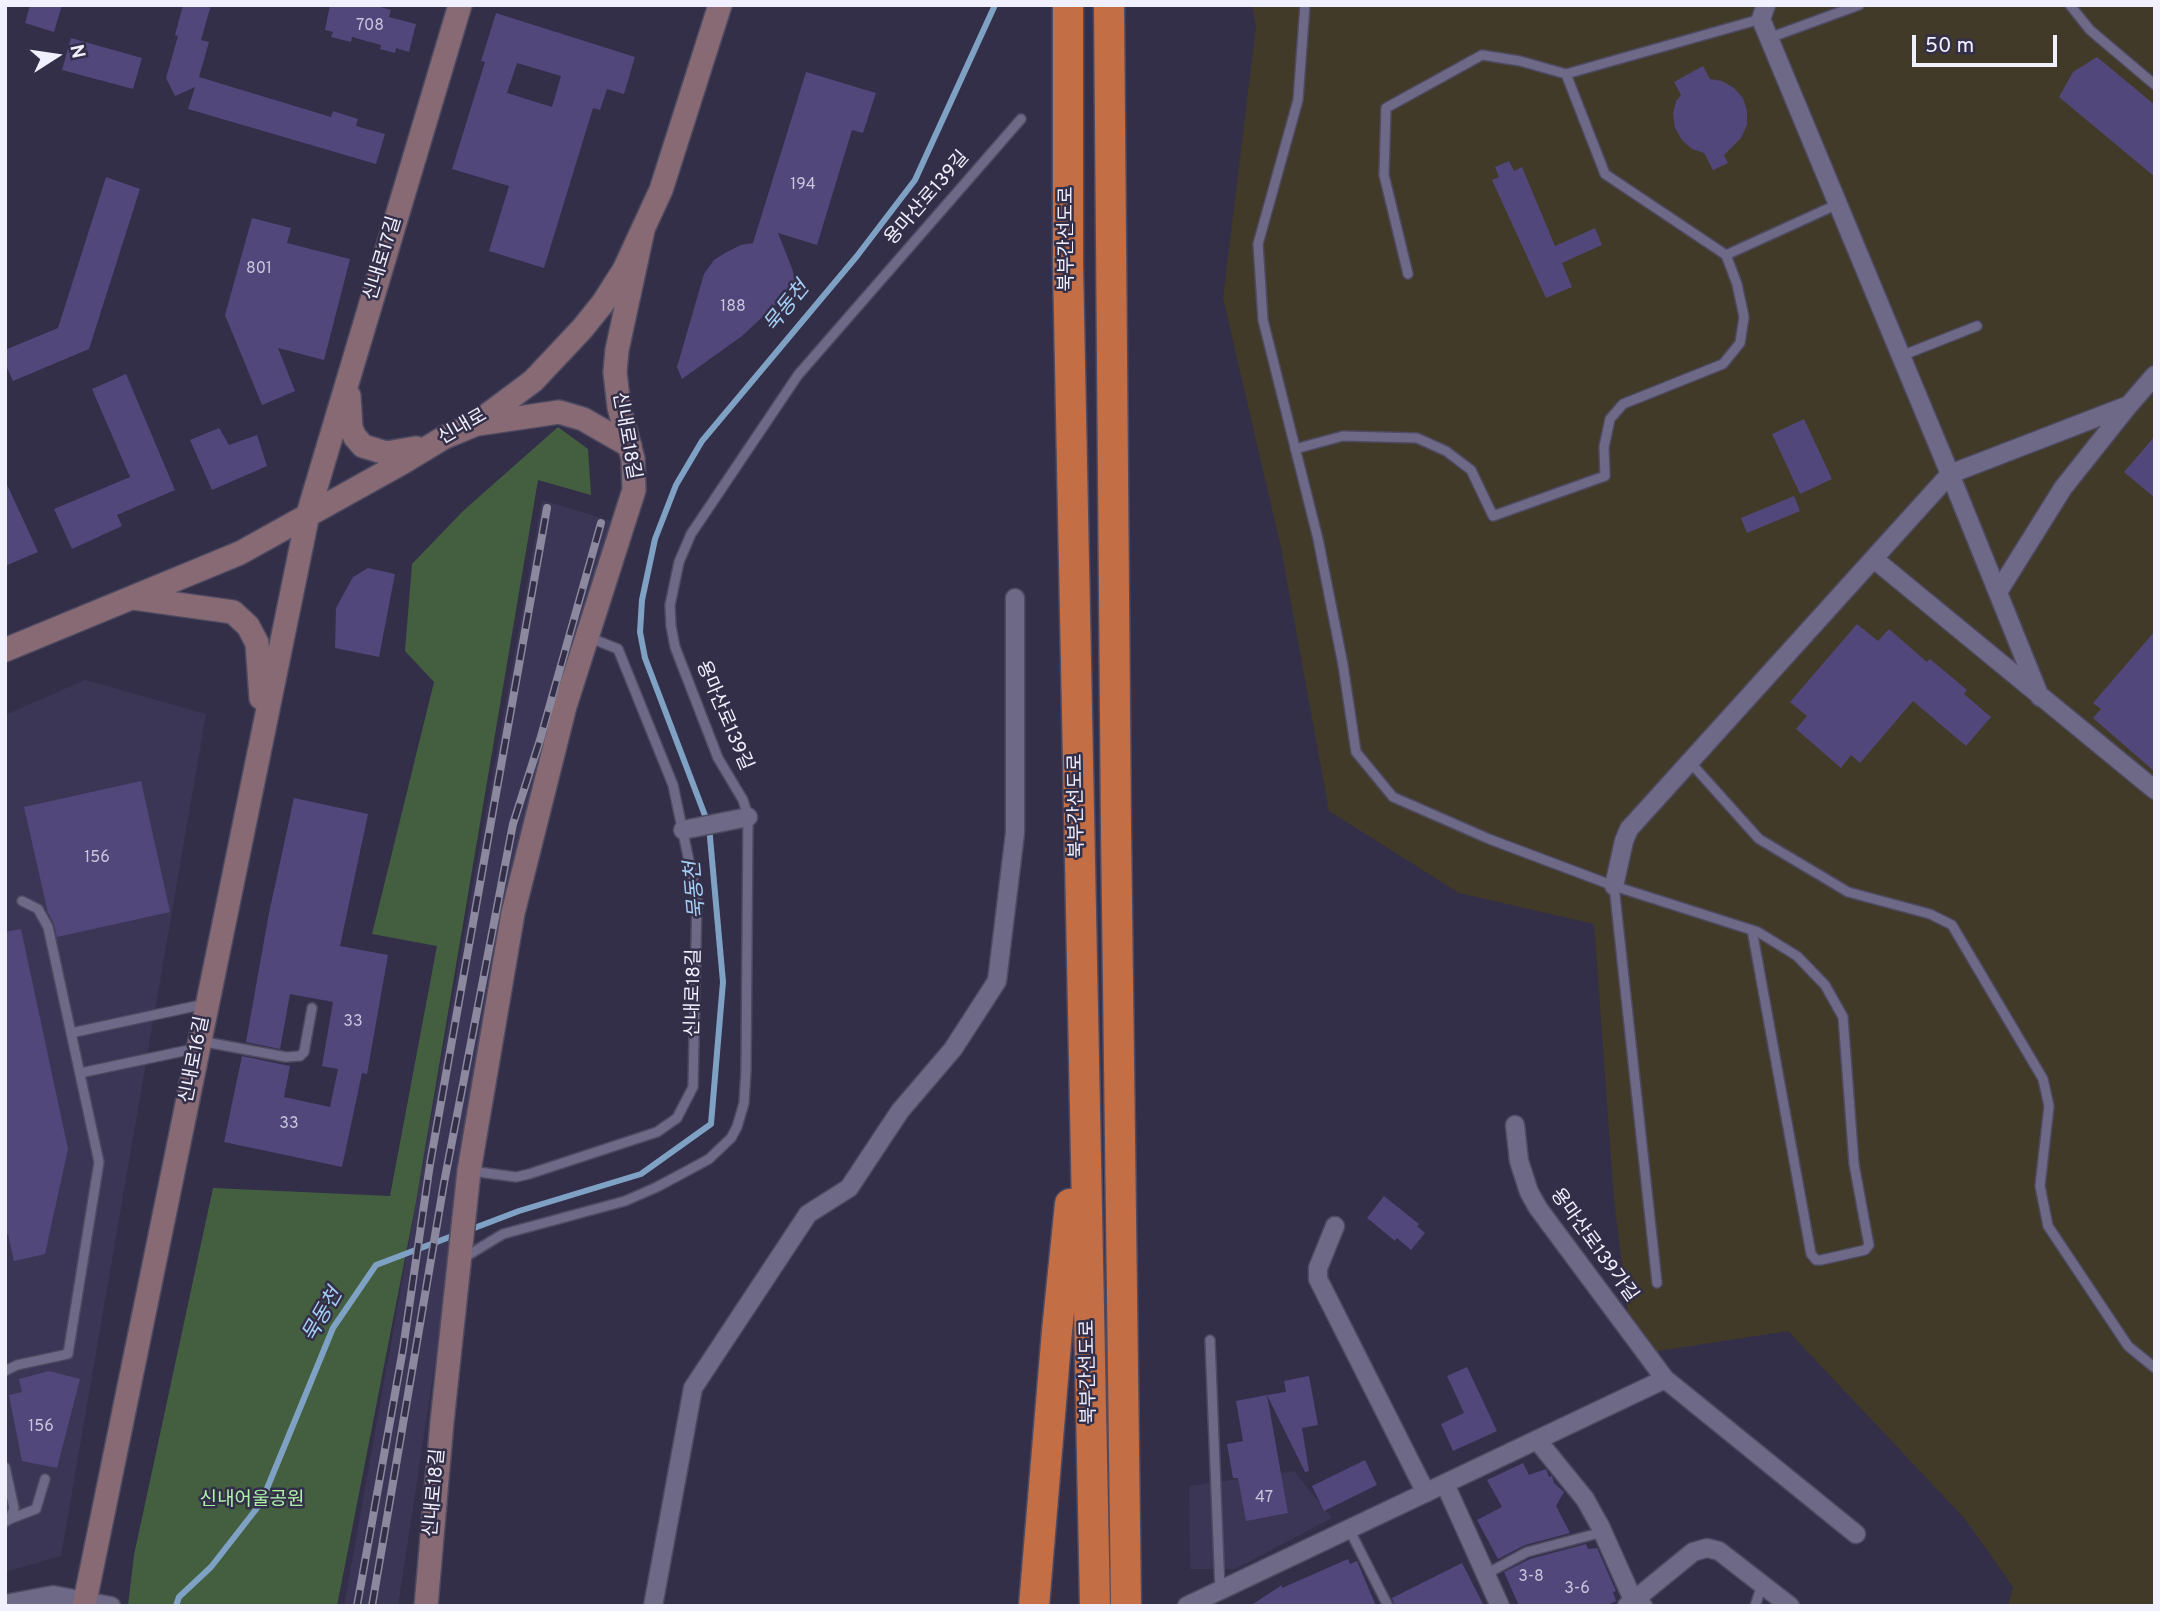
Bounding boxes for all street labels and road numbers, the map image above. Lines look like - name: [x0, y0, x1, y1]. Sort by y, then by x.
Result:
- street label: 용마산로139길: [881, 147, 975, 251]
- street label: 북부간선도로: [1057, 187, 1079, 291]
- street label: 신내로17길: [360, 214, 408, 304]
- street label: 신내로18길: [606, 390, 644, 482]
- street label: 신내로: [435, 405, 491, 451]
- street label: 용마산로139길: [690, 658, 756, 774]
- street label: 북부간선도로: [1066, 753, 1090, 859]
- street label: 신내로18길: [683, 948, 707, 1038]
- street label: 신내로16길: [176, 1014, 216, 1106]
- street label: 용마산로139가길: [1544, 1185, 1642, 1307]
- street label: 북부간선도로: [1078, 1319, 1102, 1425]
- street label: 신내로18길: [421, 1448, 451, 1538]

